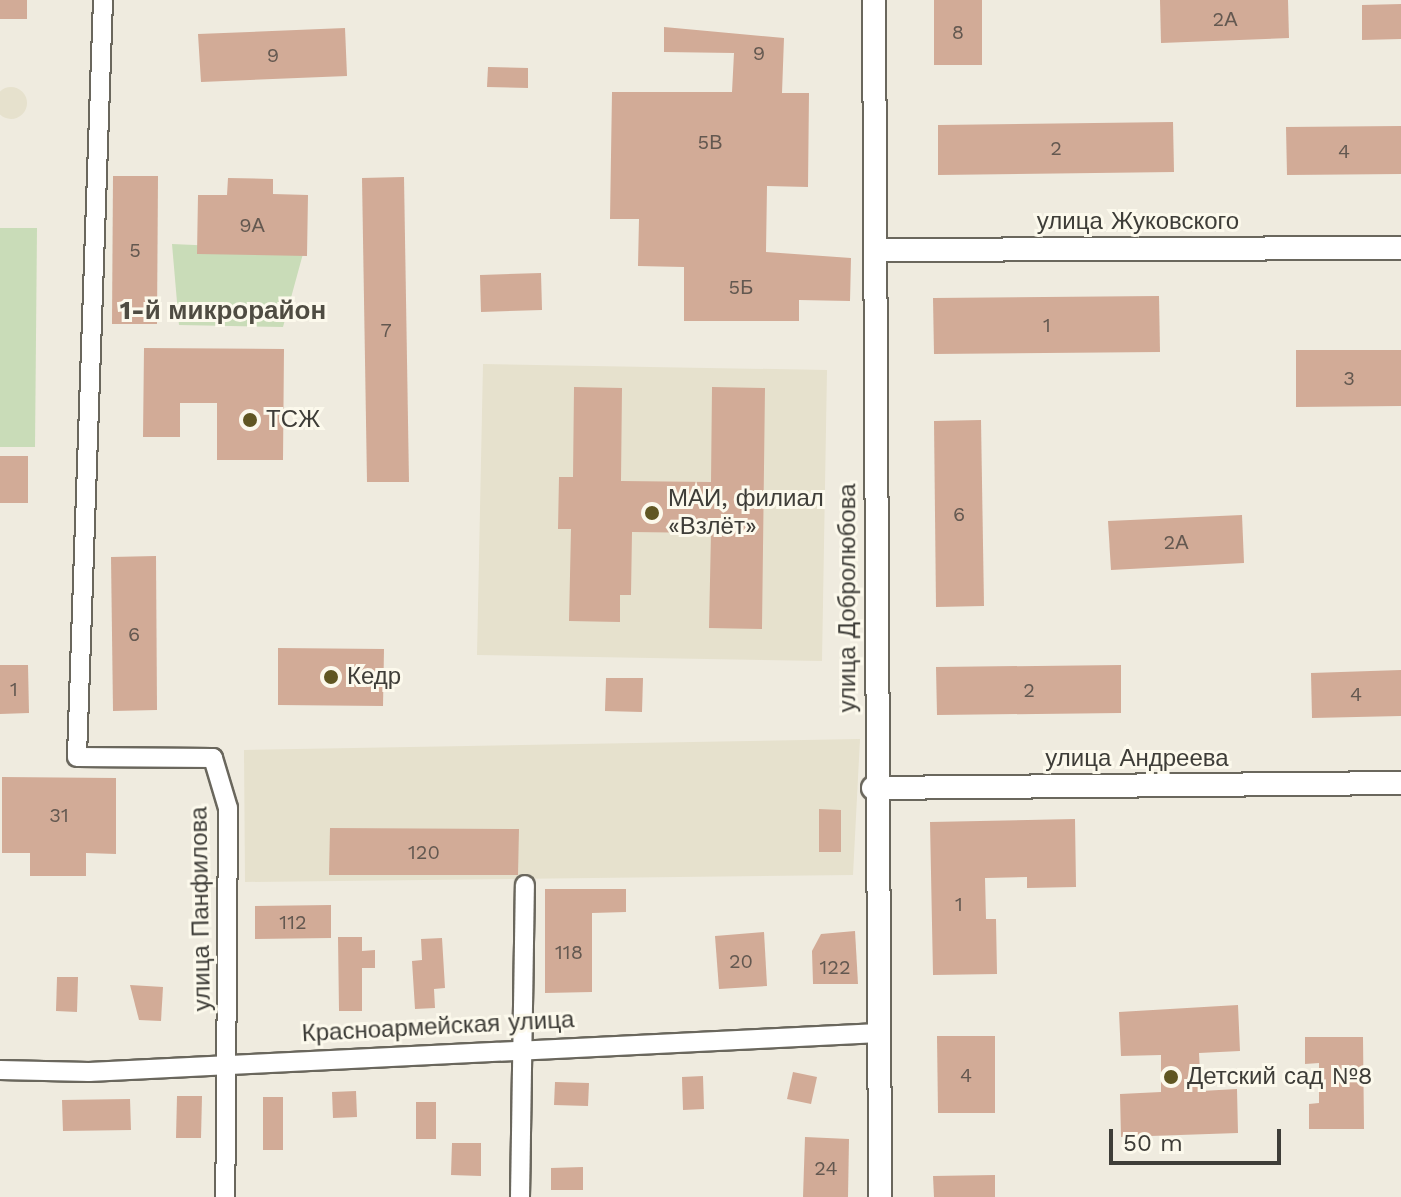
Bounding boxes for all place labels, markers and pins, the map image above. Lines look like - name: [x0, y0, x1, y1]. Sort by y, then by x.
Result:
- place label: ТСЖ: [266, 406, 320, 434]
- marker: ТСЖ: [241, 411, 259, 429]
- place label: МАИ, филиал «Взлёт»: [668, 485, 824, 541]
- marker: МАИ, филиал «Взлёт»: [643, 504, 661, 522]
- place label: Кедр: [347, 663, 401, 691]
- marker: Кедр: [322, 668, 340, 686]
- place label: Детский сад №8: [1187, 1063, 1373, 1091]
- marker: Детский сад №8: [1162, 1068, 1180, 1086]

